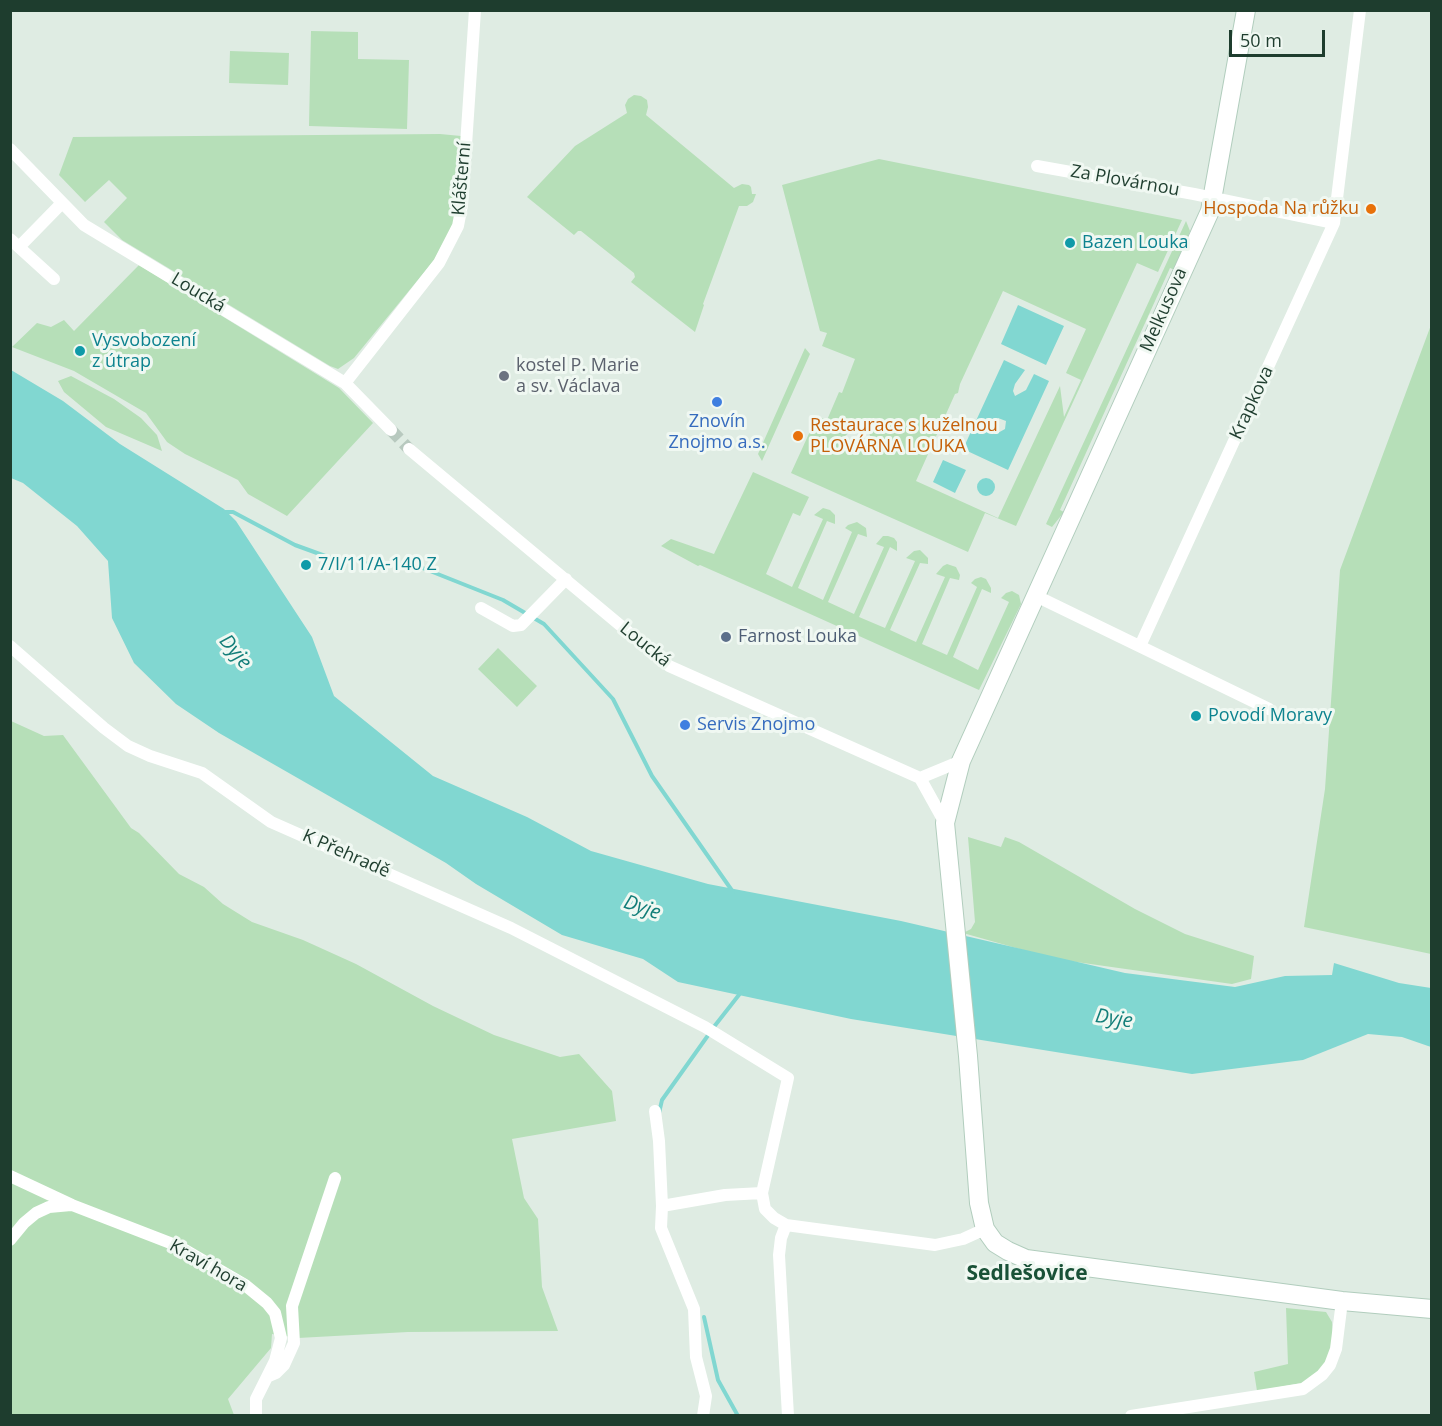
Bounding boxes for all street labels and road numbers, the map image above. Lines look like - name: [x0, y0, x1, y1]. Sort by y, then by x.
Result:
- street label: Klášterní: [448, 141, 476, 217]
- street label: Za Plovárnou: [1069, 161, 1181, 201]
- street label: Melkusova: [1136, 265, 1192, 355]
- street label: Loucká: [167, 268, 229, 318]
- street label: Krapkova: [1226, 363, 1278, 443]
- street label: Loucká: [615, 618, 675, 672]
- street label: K Přehradě: [299, 825, 393, 883]
- street label: Kraví hora: [165, 1235, 251, 1297]

